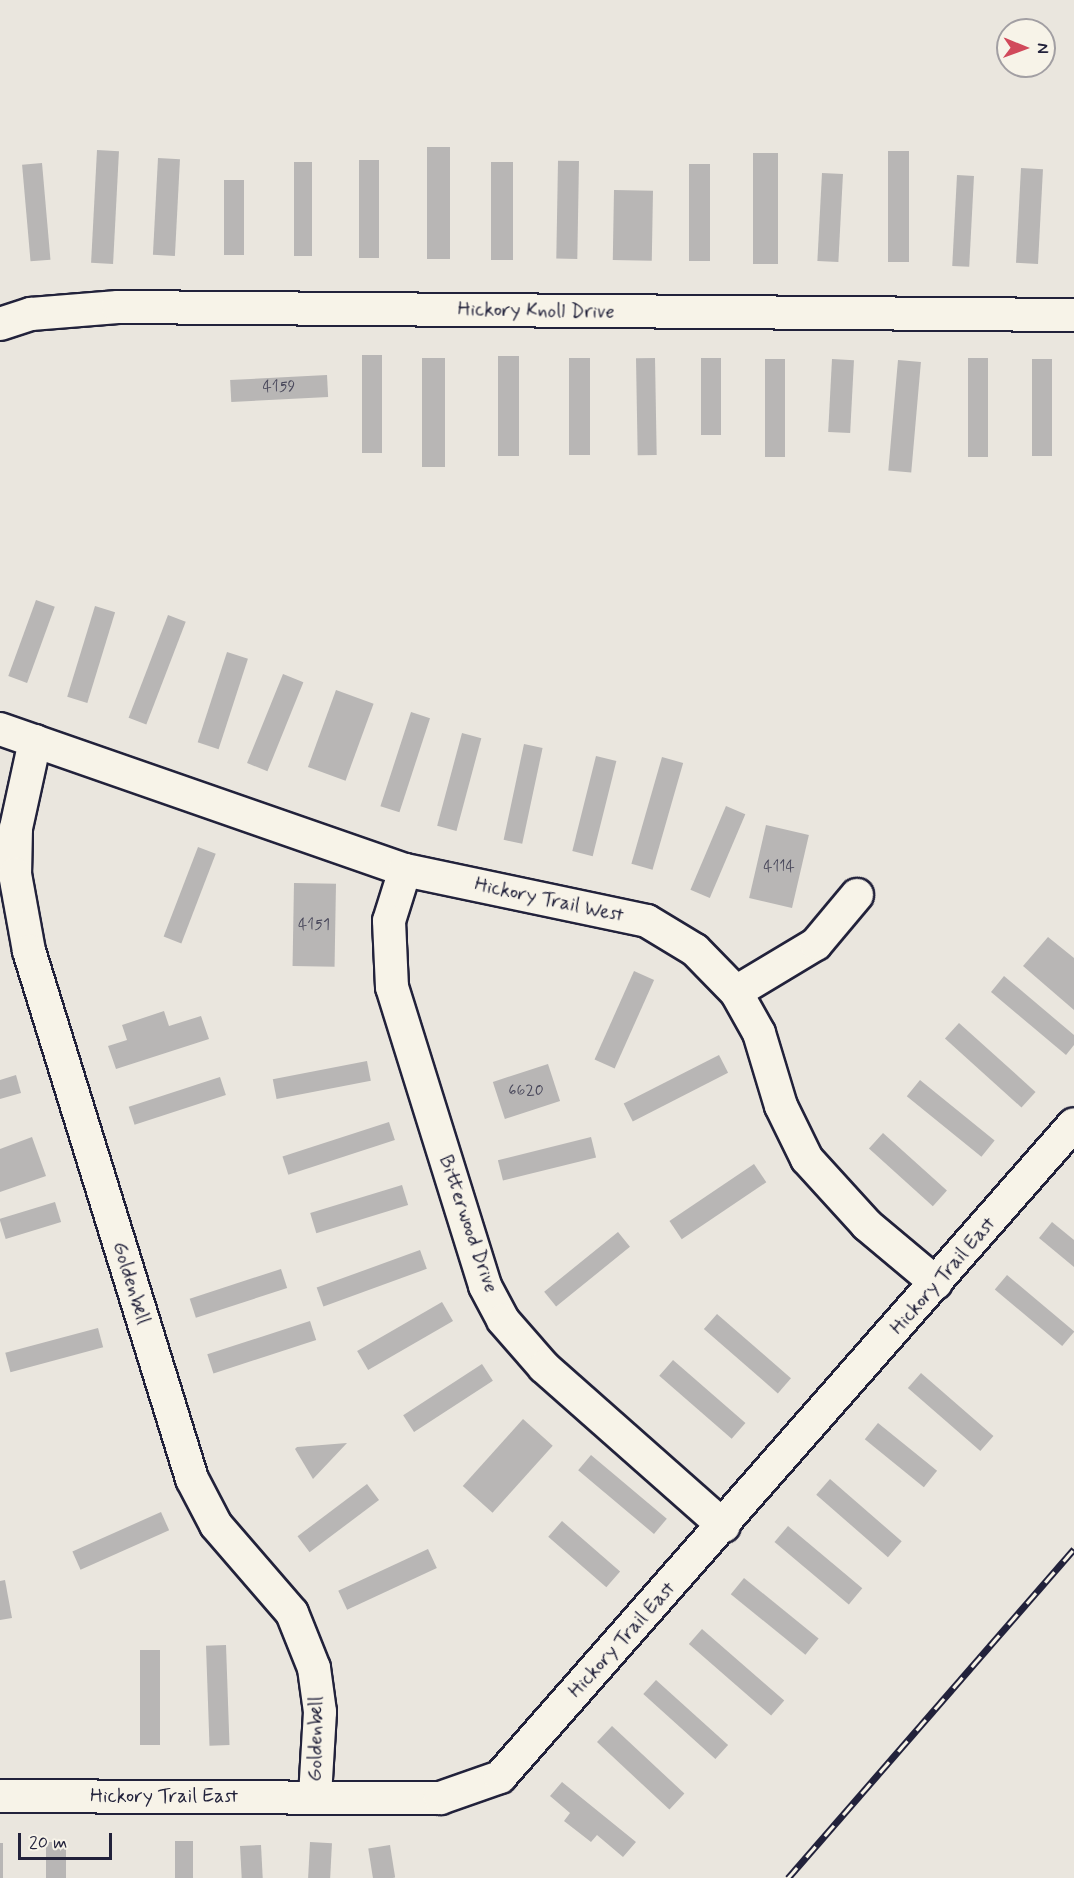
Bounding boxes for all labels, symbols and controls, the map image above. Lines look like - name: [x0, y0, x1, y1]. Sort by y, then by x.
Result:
- north arrow: [996, 18, 1056, 78]
- text: N: [1032, 43, 1053, 54]
- street label: Hickory Knoll Drive: [456, 298, 616, 324]
- house number: 4159: [263, 377, 295, 397]
- house number: 4114: [763, 857, 795, 877]
- street label: Hickory Trail West: [473, 873, 625, 927]
- house number: 4151: [298, 915, 330, 935]
- house number: 6620: [508, 1081, 544, 1101]
- street label: Bitterwood Drive: [433, 1152, 503, 1296]
- street label: Hickory Trail East: [886, 1213, 1000, 1339]
- street label: Goldenbell: [107, 1239, 155, 1327]
- street label: Hickory Trail East: [564, 1578, 680, 1702]
- street label: Goldenbell: [303, 1696, 329, 1782]
- street label: Hickory Trail East: [91, 1784, 237, 1808]
- scale bar: [21, 1821, 116, 1859]
- text: 20 m: [29, 1831, 67, 1855]

